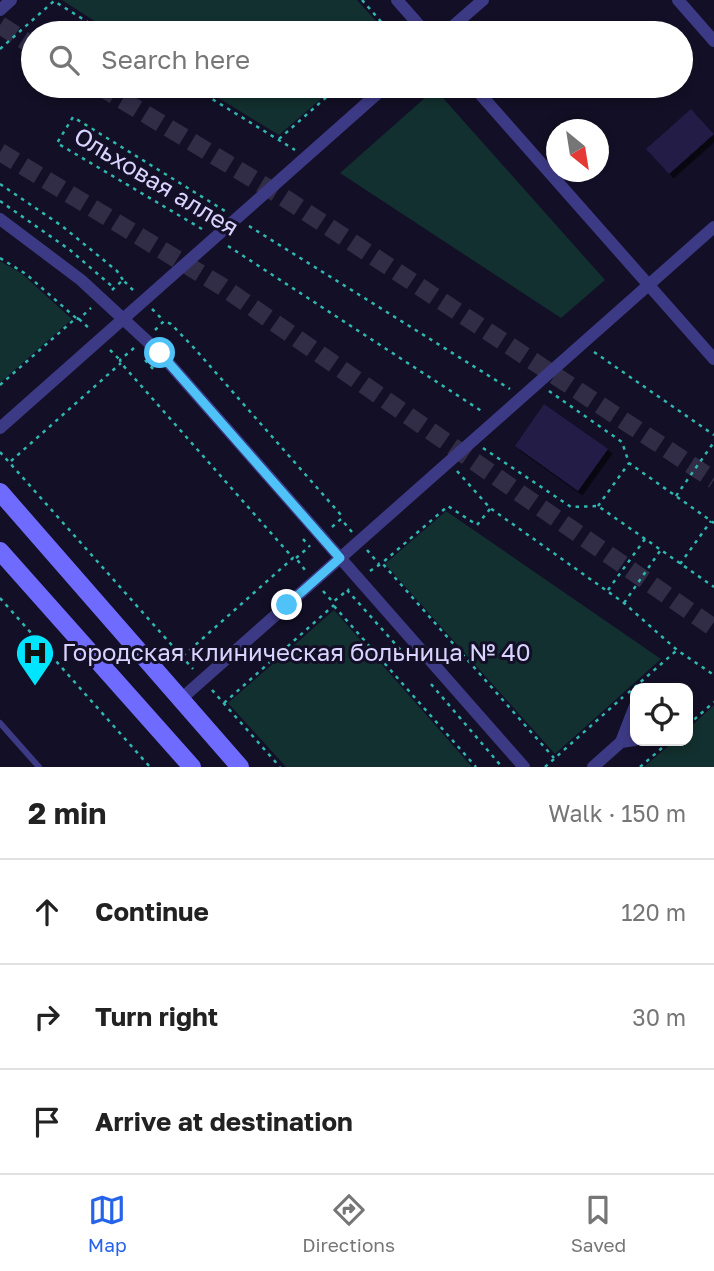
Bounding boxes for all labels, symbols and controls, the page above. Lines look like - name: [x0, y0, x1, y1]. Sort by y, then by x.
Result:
- search box: [21, 21, 693, 98]
- icon: search: [45, 41, 83, 79]
- text: Search here: [101, 44, 250, 75]
- north arrow: [546, 119, 609, 182]
- street label: Ольховая аллея: [69, 120, 244, 241]
- route start: [144, 337, 175, 368]
- route end: [271, 589, 302, 620]
- hospital icon: Городская клиническая больница № 40: [14, 632, 56, 687]
- place label: Городская клиническая больница № 40: [62, 637, 531, 666]
- map controls: [630, 683, 693, 746]
- button: locate: [630, 683, 693, 746]
- text: 2 min: [28, 795, 106, 831]
- text: Walk · 150 m: [548, 799, 686, 827]
- icon: ahead: [28, 893, 66, 931]
- text: Continue: [95, 896, 209, 927]
- text: 120 m: [621, 898, 686, 926]
- icon: right: [28, 998, 66, 1036]
- text: Turn right: [95, 1001, 218, 1032]
- text: 30 m: [632, 1003, 686, 1031]
- icon: arrive: [28, 1103, 66, 1141]
- text: Arrive at destination: [95, 1106, 353, 1137]
- tab: Map: [88, 1191, 127, 1256]
- tab: Directions: [302, 1191, 395, 1256]
- tab: Saved: [571, 1191, 626, 1256]

